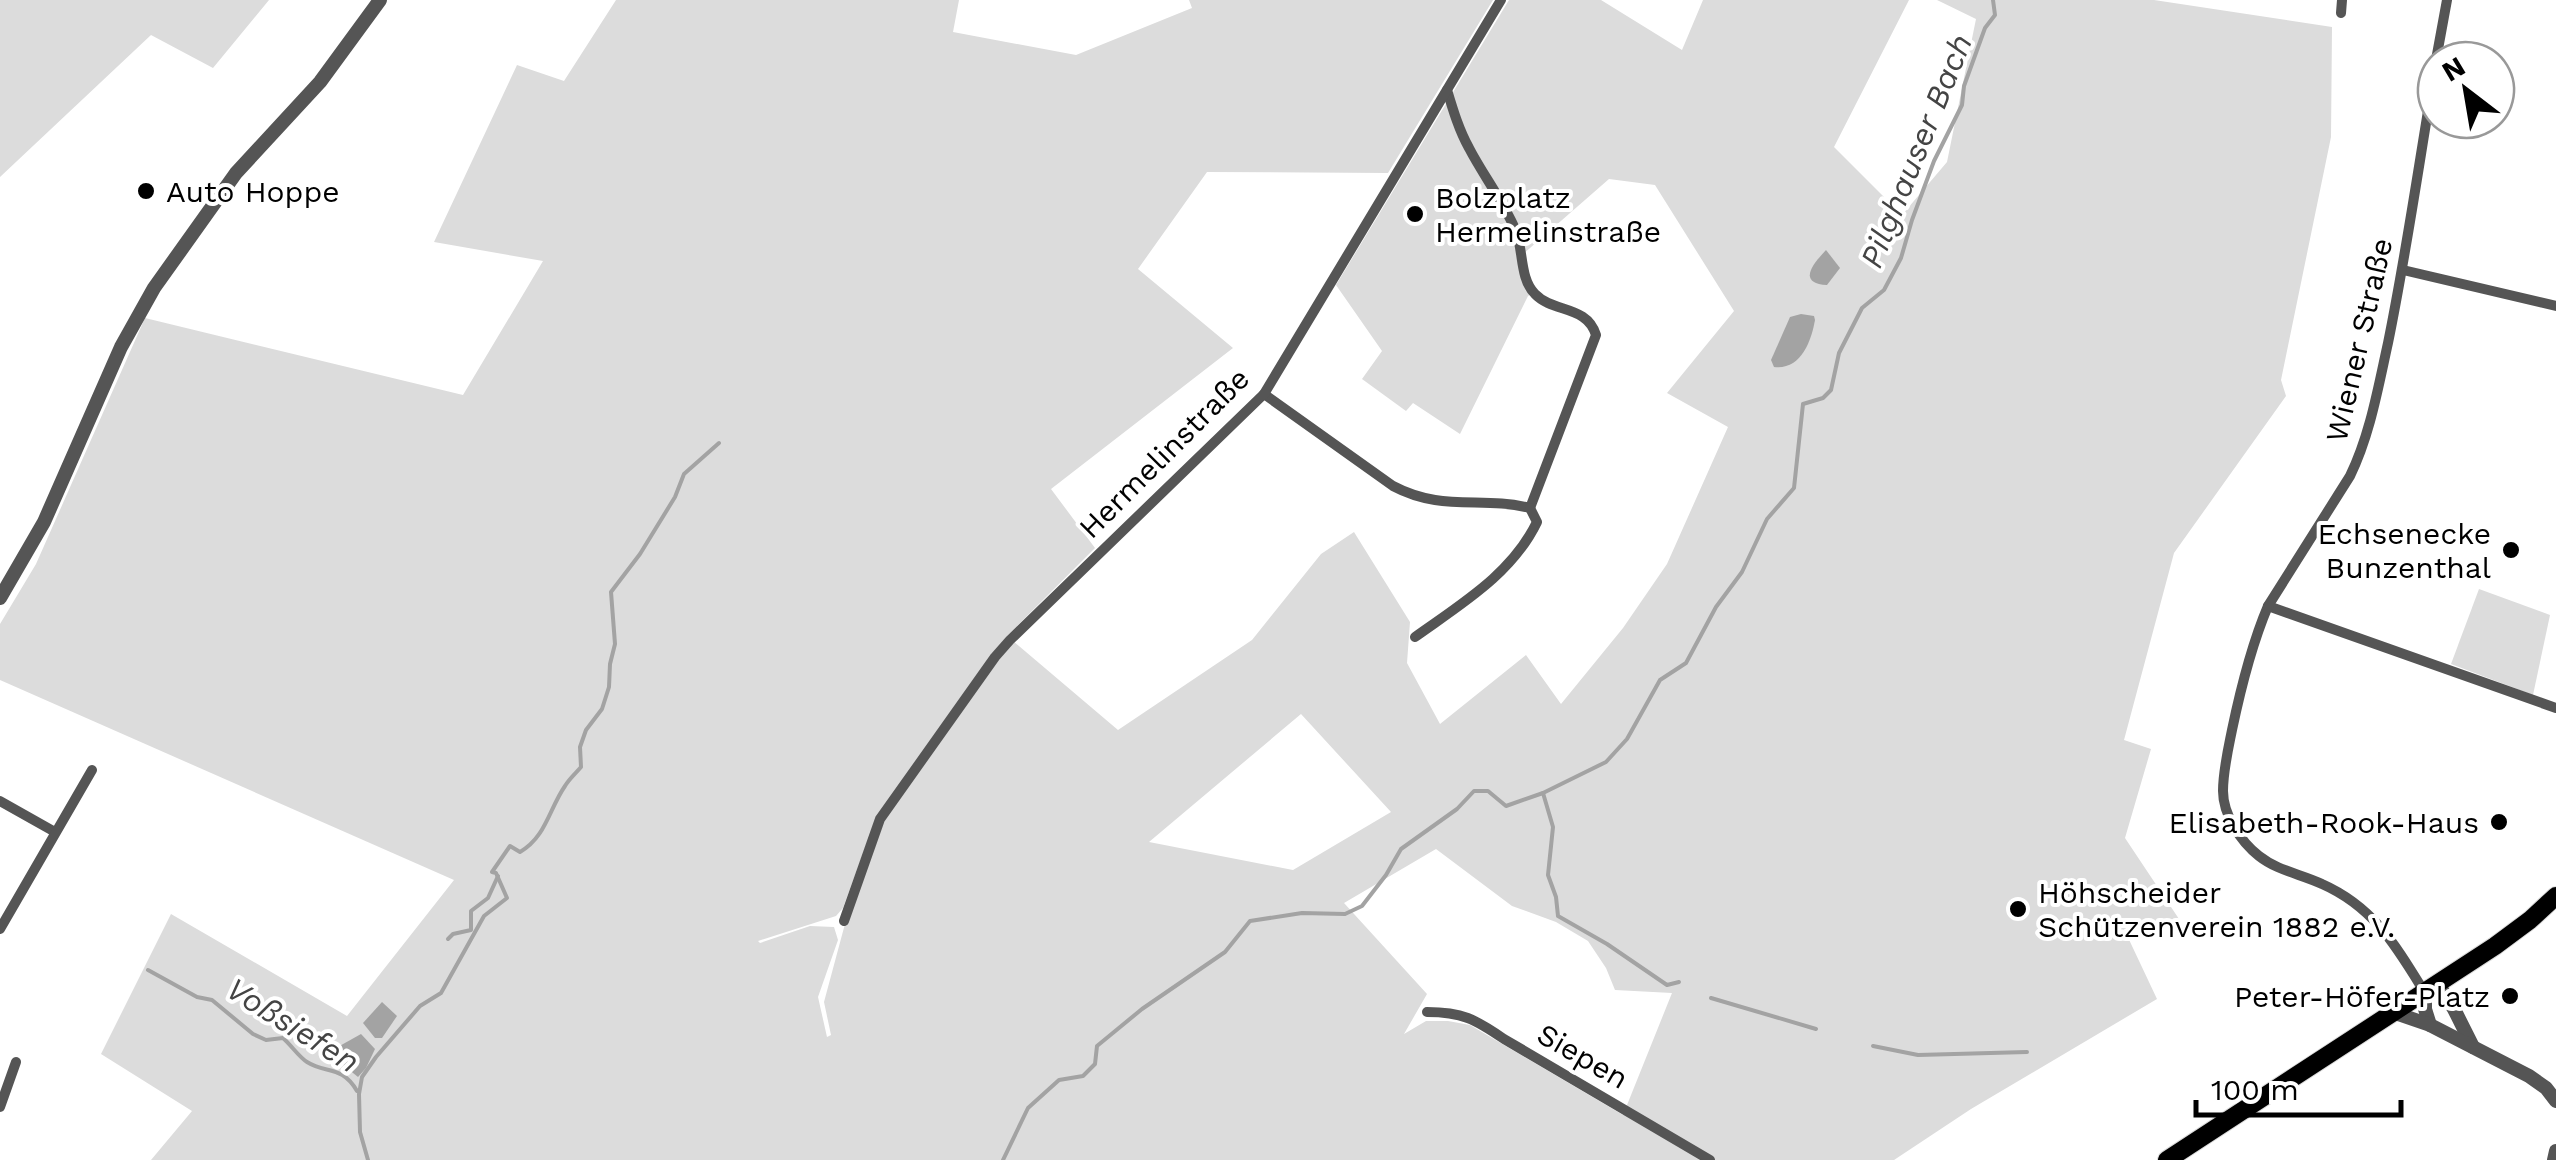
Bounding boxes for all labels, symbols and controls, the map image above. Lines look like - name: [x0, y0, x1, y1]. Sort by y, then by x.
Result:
- water label: Pilghauser Bach: [1852, 29, 1980, 273]
- north arrow: [2416, 40, 2516, 140]
- text: N: [2436, 50, 2471, 88]
- place label: Auto Hoppe: [166, 174, 340, 209]
- marker: Auto Hoppe: [135, 180, 157, 202]
- place label: Bolzplatz Hermelinstraße: [1435, 180, 1661, 249]
- marker: Bolzplatz Hermelinstraße: [1404, 203, 1426, 225]
- street label: Wiener Straße: [2319, 235, 2399, 445]
- street label: Hermelinstraße: [1072, 361, 1256, 545]
- place label: Echsenecke Bunzenthal: [2317, 516, 2491, 585]
- marker: Echsenecke Bunzenthal: [2500, 539, 2522, 561]
- place label: Elisabeth-Rook-Haus: [2169, 805, 2479, 840]
- marker: Elisabeth-Rook-Haus: [2488, 811, 2510, 833]
- place label: Höhscheider Schützenverein 1882 e.V.: [2038, 875, 2395, 944]
- marker: Höhscheider Schützenverein 1882 e.V.: [2007, 898, 2029, 920]
- water label: Voßsiefen: [220, 969, 366, 1081]
- place label: Peter-Höfer-Platz: [2234, 979, 2490, 1014]
- marker: Peter-Höfer-Platz: [2499, 985, 2521, 1007]
- street label: Siepen: [1531, 1016, 1635, 1096]
- scale bar: [2196, 1055, 2401, 1117]
- text: 100 m: [2211, 1072, 2299, 1107]

